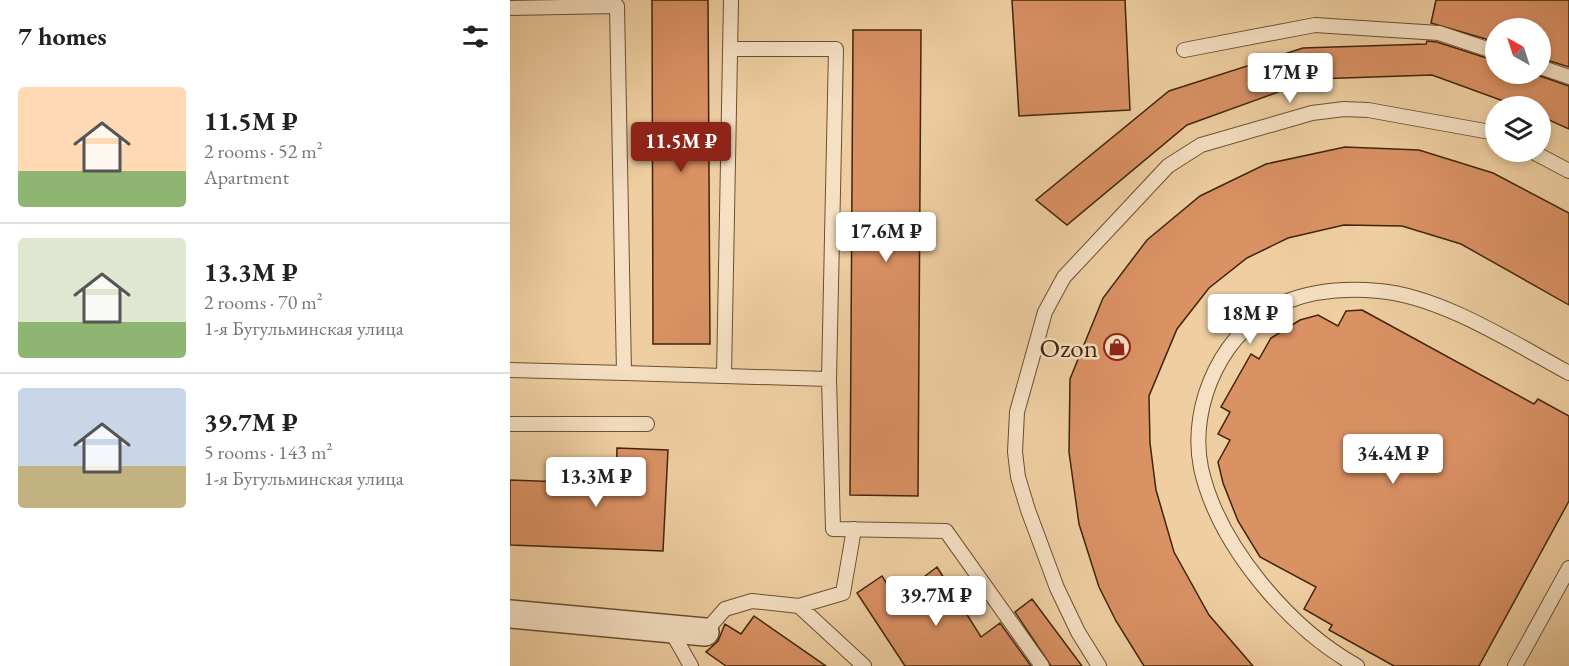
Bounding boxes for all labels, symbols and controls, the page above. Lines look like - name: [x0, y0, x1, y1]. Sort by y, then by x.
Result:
- north arrow: [1485, 18, 1551, 84]
- map controls: [1485, 18, 1551, 162]
- text: 7 homes: [18, 19, 107, 53]
- icon: filters: [459, 20, 492, 53]
- pin: 17M ₽: [1248, 53, 1332, 104]
- text: 17M ₽: [1262, 59, 1318, 85]
- button: layers: [1485, 96, 1551, 162]
- text: 11.5M ₽: [204, 104, 298, 138]
- icon: home: [66, 111, 138, 183]
- pin: 11.5M ₽: [626, 122, 736, 173]
- text: 11.5M ₽: [645, 128, 717, 154]
- text: 2 rooms · 52 m²: [204, 138, 323, 164]
- text: Apartment: [204, 164, 289, 190]
- pin: 17.6M ₽: [831, 212, 941, 263]
- text: 17.6M ₽: [850, 218, 922, 244]
- text: 13.3M ₽: [204, 255, 298, 289]
- icon: home: [66, 262, 138, 334]
- text: 2 rooms · 70 m²: [204, 289, 323, 315]
- pin: 18M ₽: [1208, 294, 1292, 345]
- text: 18M ₽: [1222, 300, 1278, 326]
- text: 1-я Бугульминская улица: [204, 315, 404, 341]
- place label: Ozon: [1040, 330, 1098, 365]
- shop icon: Ozon: [1102, 332, 1132, 362]
- text: 39.7M ₽: [204, 405, 298, 439]
- icon: home: [66, 412, 138, 484]
- pin: 34.4M ₽: [1338, 434, 1448, 485]
- text: 5 rooms · 143 m²: [204, 439, 332, 465]
- text: 34.4M ₽: [1357, 440, 1429, 466]
- pin: 13.3M ₽: [541, 457, 651, 508]
- text: 13.3M ₽: [560, 463, 632, 489]
- text: 1-я Бугульминская улица: [204, 465, 404, 491]
- pin: 39.7M ₽: [881, 576, 991, 627]
- text: 39.7M ₽: [900, 582, 972, 608]

